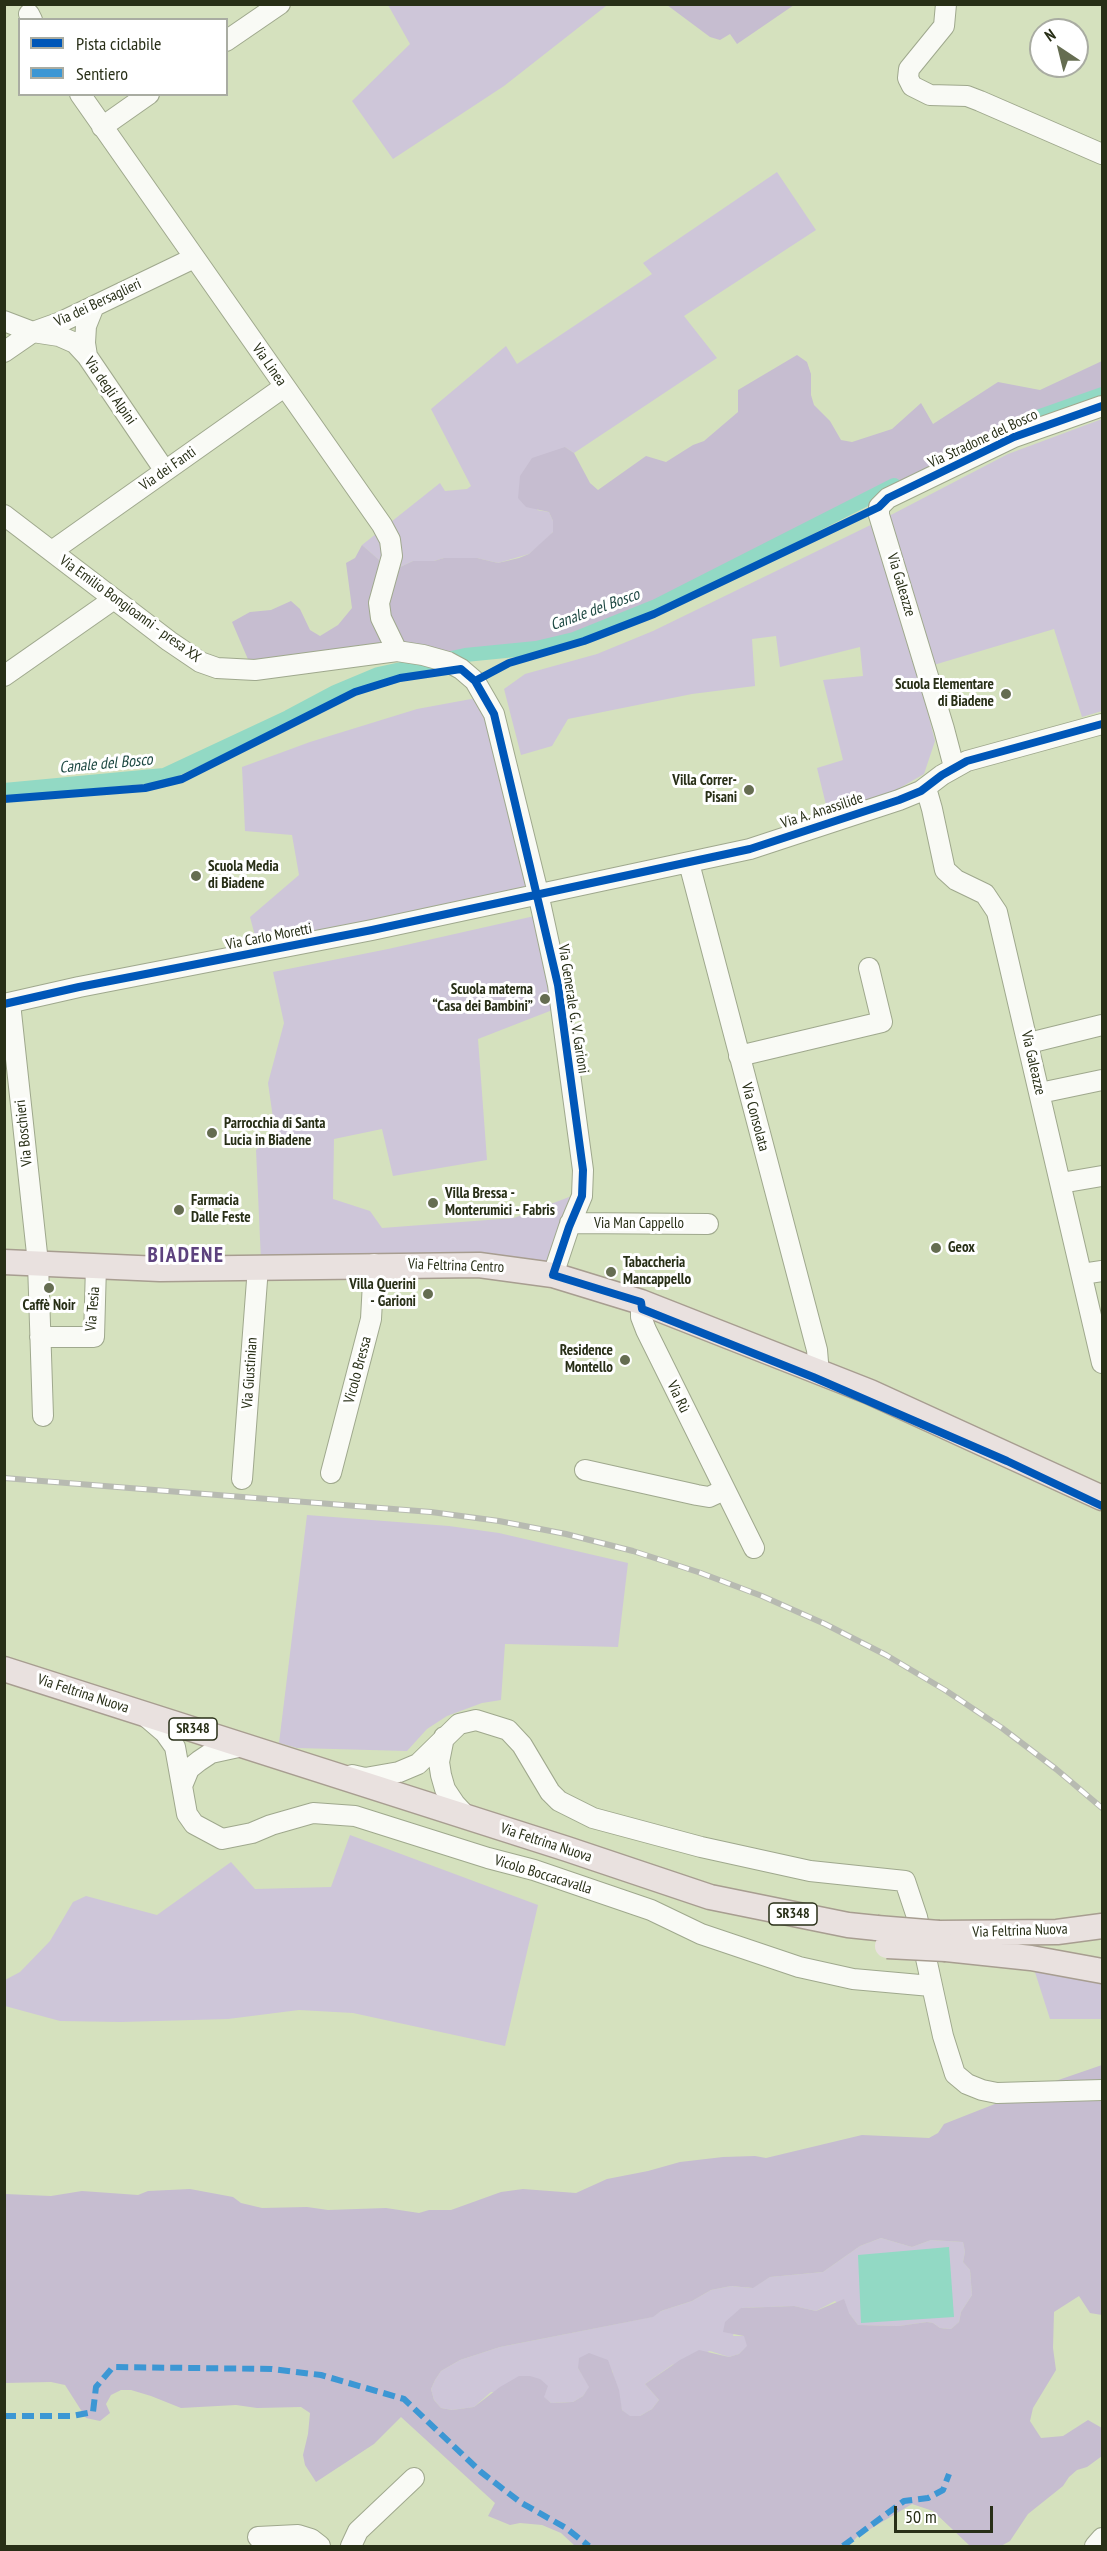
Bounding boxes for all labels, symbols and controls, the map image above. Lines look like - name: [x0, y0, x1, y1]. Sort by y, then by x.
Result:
- legend: [18, 18, 228, 96]
- north arrow: [1029, 18, 1089, 78]
- text: N: [1041, 24, 1059, 46]
- text: Pista ciclabile: [76, 32, 162, 55]
- text: Sentiero: [76, 62, 128, 85]
- street label: Via dei Bersaglieri: [52, 275, 144, 331]
- street label: Via Linea: [248, 340, 290, 390]
- street label: Via degli Alpini: [80, 354, 140, 428]
- street label: Via Stradone del Bosco: [925, 406, 1041, 472]
- street label: Via dei Fanti: [136, 443, 200, 495]
- street label: Via Galeazze: [883, 551, 919, 619]
- street label: Via Emilio Bongioanni - presa XX: [56, 552, 204, 666]
- water label: Canale del Bosco: [548, 585, 642, 635]
- place label: Scuola Elementare di Biadene: [895, 676, 994, 711]
- marker: Scuola Elementare di Biadene: [999, 687, 1013, 701]
- water label: Canale del Bosco: [59, 750, 153, 778]
- place label: Villa Correr- Pisani: [672, 772, 737, 807]
- marker: Villa Correr- Pisani: [742, 783, 756, 797]
- street label: Via A. Anassilide: [779, 789, 865, 833]
- place label: Scuola Media di Biadene: [208, 858, 279, 893]
- marker: Scuola Media di Biadene: [189, 869, 203, 883]
- street label: Via Carlo Moretti: [225, 920, 313, 954]
- street label: Via Generale G. V. Garioni: [554, 943, 592, 1075]
- place label: Scuola materna “Casa dei Bambini”: [433, 981, 533, 1016]
- marker: Scuola materna “Casa dei Bambini”: [538, 992, 552, 1006]
- street label: Via Galeazze: [1017, 1029, 1049, 1097]
- street label: Via Consolata: [737, 1081, 773, 1153]
- street label: Via Boschieri: [12, 1099, 36, 1167]
- place label: Parrocchia di Santa Lucia in Biadene: [224, 1115, 325, 1150]
- marker: Parrocchia di Santa Lucia in Biadene: [205, 1126, 219, 1140]
- place label: Villa Bressa - Monterumici - Fabris: [445, 1185, 555, 1220]
- place label: Farmacia Dalle Feste: [191, 1192, 251, 1227]
- marker: Villa Bressa - Monterumici - Fabris: [426, 1196, 440, 1210]
- marker: Farmacia Dalle Feste: [172, 1203, 186, 1217]
- street label: Via Man Cappello: [594, 1215, 684, 1233]
- place label: Geox: [948, 1239, 975, 1257]
- marker: Geox: [929, 1241, 943, 1255]
- district label: BIADENE: [148, 1243, 224, 1269]
- place label: Tabaccheria Mancappello: [623, 1254, 691, 1289]
- street label: Via Feltrina Centro: [407, 1255, 505, 1277]
- marker: Tabaccheria Mancappello: [604, 1265, 618, 1279]
- place label: Villa Querini - Garioni: [349, 1276, 416, 1311]
- marker: Caffè Noir: [42, 1281, 56, 1295]
- street label: Via Tesia: [82, 1286, 104, 1332]
- marker: Villa Querini - Garioni: [421, 1287, 435, 1301]
- place label: Caffè Noir: [23, 1297, 75, 1315]
- street label: Vicolo Bressa: [340, 1335, 376, 1405]
- street label: Via Giustinian: [239, 1337, 261, 1409]
- place label: Residence Montello: [560, 1342, 613, 1377]
- marker: Residence Montello: [618, 1353, 632, 1367]
- street label: Via Rù: [663, 1378, 693, 1416]
- street label: Via Feltrina Nuova: [35, 1671, 131, 1717]
- road number: SR348: [169, 1718, 217, 1740]
- street label: Via Feltrina Nuova: [498, 1820, 594, 1866]
- street label: Vicolo Boccacavalla: [492, 1852, 594, 1898]
- road number: SR348: [769, 1903, 817, 1925]
- street label: Via Feltrina Nuova: [972, 1920, 1068, 1942]
- scale bar: [897, 2494, 996, 2532]
- text: 50 m: [905, 2505, 937, 2528]

